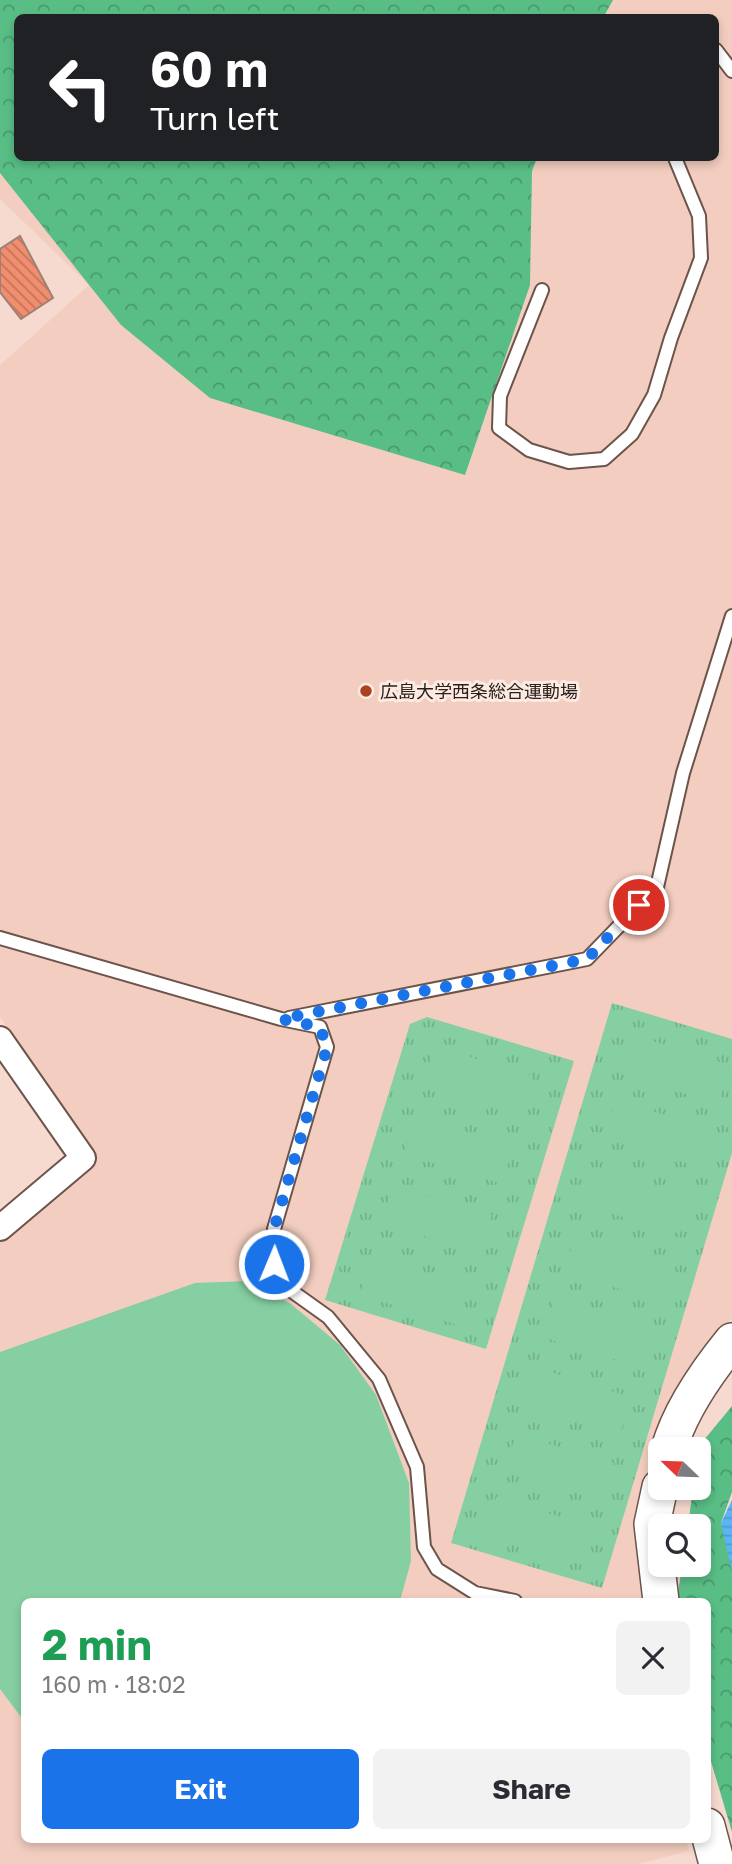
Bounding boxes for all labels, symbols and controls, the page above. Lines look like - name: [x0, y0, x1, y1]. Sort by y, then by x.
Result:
- text: 60 m: [150, 39, 268, 98]
- icon: left: [35, 42, 126, 133]
- text: Turn left: [150, 99, 279, 137]
- place label: 広島大学西条総合運動場: [380, 680, 578, 702]
- marker: 広島大学西条総合運動場: [358, 683, 374, 699]
- pin: [609, 875, 669, 935]
- icon: arrive: [620, 886, 658, 924]
- position arrow: [237, 1227, 311, 1301]
- north arrow: [648, 1437, 710, 1500]
- map controls: [648, 1437, 711, 1577]
- button: search: [648, 1514, 711, 1577]
- text: 2 min: [42, 1619, 152, 1669]
- button: close: [616, 1621, 690, 1695]
- text: 160 m · 18:02: [42, 1670, 186, 1698]
- button: Exit: [42, 1749, 359, 1829]
- button: Share: [373, 1749, 690, 1829]

